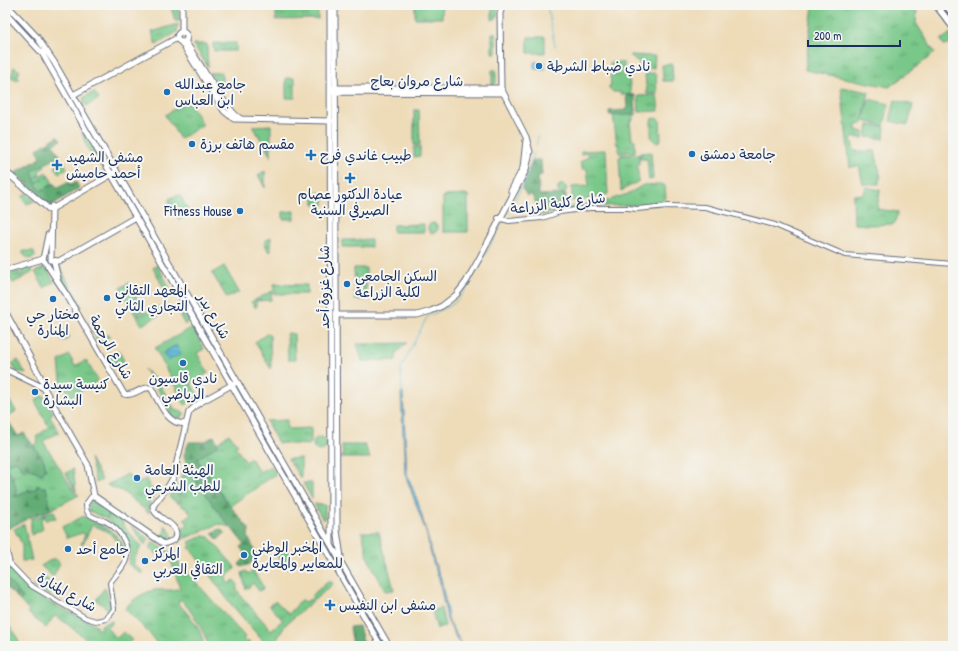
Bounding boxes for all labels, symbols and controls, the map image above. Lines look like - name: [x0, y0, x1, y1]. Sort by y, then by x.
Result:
- scale bar: [808, 22, 900, 48]
- text: 200 m: [814, 27, 841, 44]
- place label: نادي ضباط الشرطة: [547, 56, 650, 77]
- marker: نادي ضباط الشرطة: [534, 61, 544, 71]
- street label: شارع مروان بعاج: [371, 71, 463, 91]
- place label: جامع عبدالله ابن العباس: [175, 74, 246, 109]
- marker: جامع عبدالله ابن العباس: [162, 87, 172, 97]
- place label: مقسم هاتف برزة: [200, 134, 295, 155]
- marker: مقسم هاتف برزة: [187, 139, 197, 149]
- place label: جامعة دمشق: [700, 144, 776, 163]
- place label: طبيب غاندي فرح: [320, 145, 412, 166]
- place label: مشفى الشهيد أحمد حاميش: [66, 147, 144, 182]
- marker: طبيب غاندي فرح: [305, 149, 317, 161]
- marker: جامعة دمشق: [687, 149, 697, 159]
- marker: مشفى الشهيد أحمد حاميش: [51, 159, 63, 171]
- marker: عيادة الدكتور عصام الصيرفي السنية: [344, 172, 356, 184]
- place label: عيادة الدكتور عصام الصيرفي السنية: [297, 184, 403, 221]
- street label: شارع كلية الزراعة: [509, 187, 607, 219]
- place label: Fitness House: [163, 201, 232, 220]
- marker: Fitness House: [235, 206, 245, 216]
- street label: شارع غزوة أحد: [314, 245, 334, 329]
- place label: السكن الجامعي لكلية الزراعة: [355, 266, 437, 301]
- marker: السكن الجامعي لكلية الزراعة: [342, 279, 352, 289]
- place label: المعهد التقاني التجاري الثاني: [115, 280, 188, 319]
- street label: شارع بدر: [192, 288, 235, 343]
- marker: المعهد التقاني التجاري الثاني: [102, 293, 112, 303]
- marker: مختار حي المنارة: [48, 294, 58, 304]
- place label: مختار حي المنارة: [26, 304, 80, 339]
- street label: شارع الرحمة: [84, 311, 138, 383]
- marker: نادي قاسيون الرياضي: [178, 358, 188, 368]
- place label: نادي قاسيون الرياضي: [149, 368, 217, 407]
- place label: كنيسة سيدة البشارة: [43, 374, 109, 409]
- marker: كنيسة سيدة البشارة: [30, 387, 40, 397]
- place label: الهيئة العامة للطب الشرعي: [145, 460, 221, 499]
- marker: الهيئة العامة للطب الشرعي: [132, 473, 142, 483]
- place label: المخبر الوطني للمعايير والمعايرة: [252, 537, 343, 572]
- place label: جامع أحد: [76, 539, 129, 560]
- place label: المركز الثقافي العربي: [152, 543, 223, 582]
- marker: جامع أحد: [63, 544, 73, 554]
- marker: المخبر الوطني للمعايير والمعايرة: [239, 550, 249, 560]
- marker: المركز الثقافي العربي: [140, 556, 150, 566]
- street label: شارع المنارة: [34, 567, 100, 617]
- place label: مشفى ابن النفيس: [339, 595, 436, 614]
- marker: مشفى ابن النفيس: [324, 599, 336, 611]

